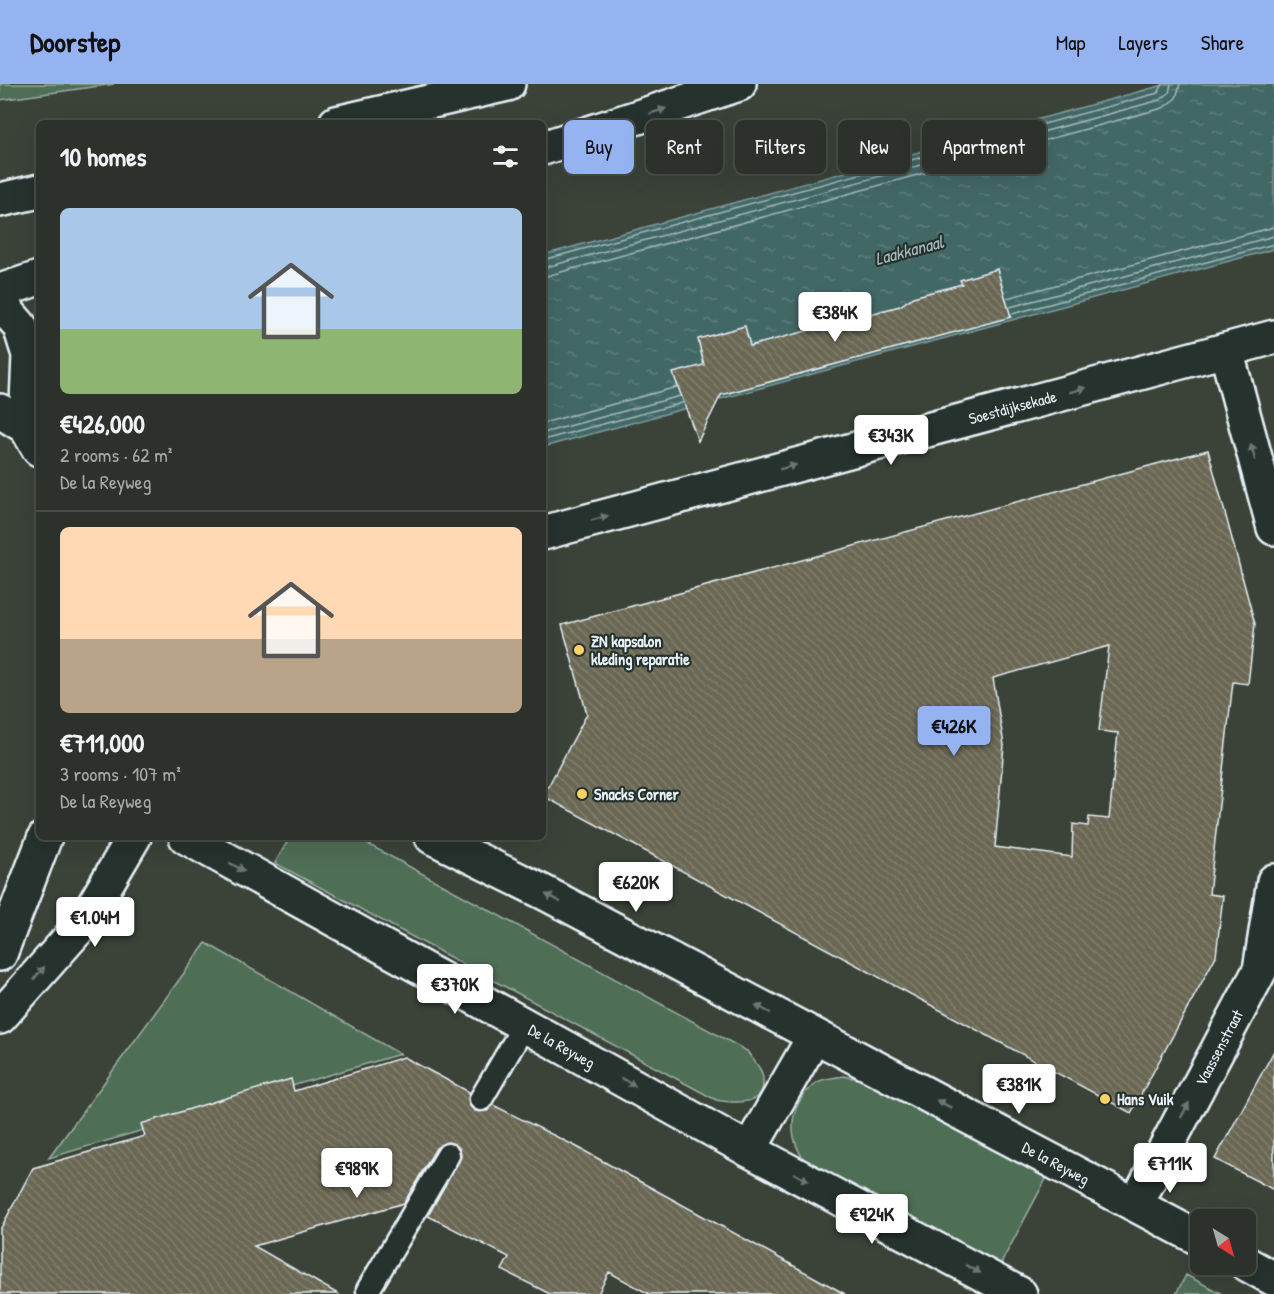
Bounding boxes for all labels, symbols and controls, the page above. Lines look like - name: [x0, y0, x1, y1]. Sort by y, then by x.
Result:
- text: Doorstep: [30, 23, 120, 61]
- text: Map: [1056, 28, 1085, 57]
- text: Layers: [1118, 28, 1168, 57]
- text: Share: [1201, 28, 1244, 57]
- one-way arrow: [649, 105, 667, 115]
- chip: Buy: [564, 120, 634, 174]
- chip: Rent: [646, 120, 723, 174]
- chip: Filters: [735, 120, 826, 174]
- chip: New: [838, 120, 910, 174]
- chip: Apartment: [922, 120, 1046, 174]
- text: 10 homes: [60, 139, 147, 174]
- icon: filters: [489, 140, 522, 173]
- water label: Laakkanaal: [872, 229, 947, 271]
- icon: home: [237, 247, 345, 355]
- pin: €384K: [793, 292, 877, 343]
- text: €384K: [812, 298, 858, 325]
- one-way arrow: [1069, 384, 1087, 394]
- street label: Soestdijksekade: [966, 385, 1059, 429]
- text: €426,000: [60, 406, 145, 441]
- pin: €343K: [849, 415, 933, 466]
- text: €343K: [868, 421, 914, 448]
- text: 2 rooms · 62 m²: [60, 441, 172, 468]
- one-way arrow: [1248, 443, 1258, 461]
- one-way arrow: [779, 462, 797, 472]
- text: De la Reyweg: [60, 468, 151, 495]
- one-way arrow: [590, 512, 609, 522]
- icon: home: [237, 566, 345, 674]
- place label: ZN kapsalon kleding reparatie: [591, 630, 690, 671]
- marker: ZN kapsalon kleding reparatie: [572, 643, 586, 657]
- pin: €426K: [912, 706, 996, 757]
- text: €426K: [932, 712, 976, 739]
- text: €711,000: [60, 725, 144, 760]
- text: 3 rooms · 107 m²: [60, 760, 181, 787]
- place label: Snacks Corner: [594, 783, 680, 805]
- text: De la Reyweg: [60, 787, 151, 814]
- marker: Snacks Corner: [575, 787, 589, 801]
- one-way arrow: [229, 861, 245, 872]
- pin: €620K: [594, 862, 678, 913]
- text: €620K: [613, 868, 659, 895]
- one-way arrow: [545, 893, 562, 903]
- pin: €1.04M: [46, 897, 144, 948]
- text: €1.04M: [70, 903, 120, 930]
- pin: €370K: [413, 964, 497, 1015]
- one-way arrow: [32, 966, 45, 981]
- text: €370K: [431, 970, 479, 997]
- one-way arrow: [754, 1005, 771, 1014]
- street label: Vaassenstraat: [1190, 1005, 1248, 1090]
- street label: De la Reyweg: [524, 1019, 599, 1073]
- pin: €381K: [977, 1064, 1061, 1115]
- text: €381K: [997, 1070, 1041, 1097]
- one-way arrow: [620, 1077, 637, 1087]
- place label: Hans Vuik: [1117, 1088, 1174, 1110]
- marker: Hans Vuik: [1098, 1092, 1112, 1106]
- one-way arrow: [935, 1099, 952, 1109]
- one-way arrow: [1180, 1101, 1190, 1118]
- street label: De la Reyweg: [1018, 1136, 1093, 1190]
- pin: €711K: [1128, 1143, 1212, 1194]
- pin: €989K: [315, 1148, 399, 1199]
- text: €711K: [1148, 1149, 1192, 1176]
- text: €989K: [335, 1154, 379, 1181]
- one-way arrow: [792, 1173, 809, 1182]
- pin: €924K: [830, 1194, 914, 1245]
- text: €924K: [850, 1200, 894, 1227]
- north arrow: [1190, 1209, 1256, 1275]
- map controls: [1190, 1209, 1256, 1275]
- one-way arrow: [964, 1264, 981, 1274]

